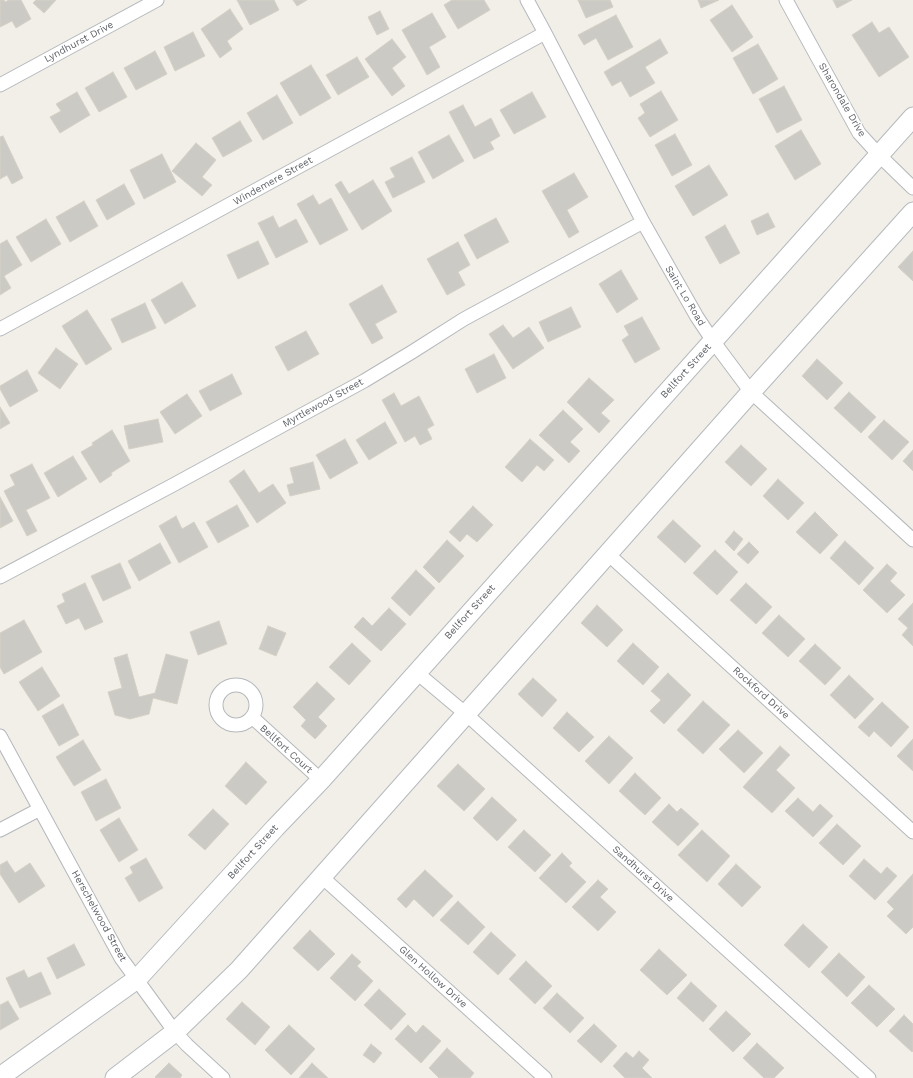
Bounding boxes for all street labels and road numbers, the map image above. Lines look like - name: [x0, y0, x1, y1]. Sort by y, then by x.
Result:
- street label: Lyndhurst Drive: [42, 19, 116, 65]
- street label: Sharondale Drive: [816, 61, 868, 139]
- street label: Windemere Street: [231, 154, 315, 208]
- street label: Saint Lo Road: [662, 264, 708, 328]
- street label: Bellfort Street: [658, 341, 714, 401]
- street label: Myrtlewood Street: [281, 376, 365, 430]
- street label: Bellfort Street: [442, 582, 498, 642]
- street label: Rockford Drive: [730, 664, 792, 722]
- street label: Bellfort Court: [257, 722, 315, 776]
- street label: Bellfort Street: [225, 822, 281, 882]
- street label: Sandhurst Drive: [610, 843, 676, 905]
- street label: Herschelwood Street: [69, 868, 129, 964]
- street label: Glen Hollow Drive: [396, 943, 470, 1011]

